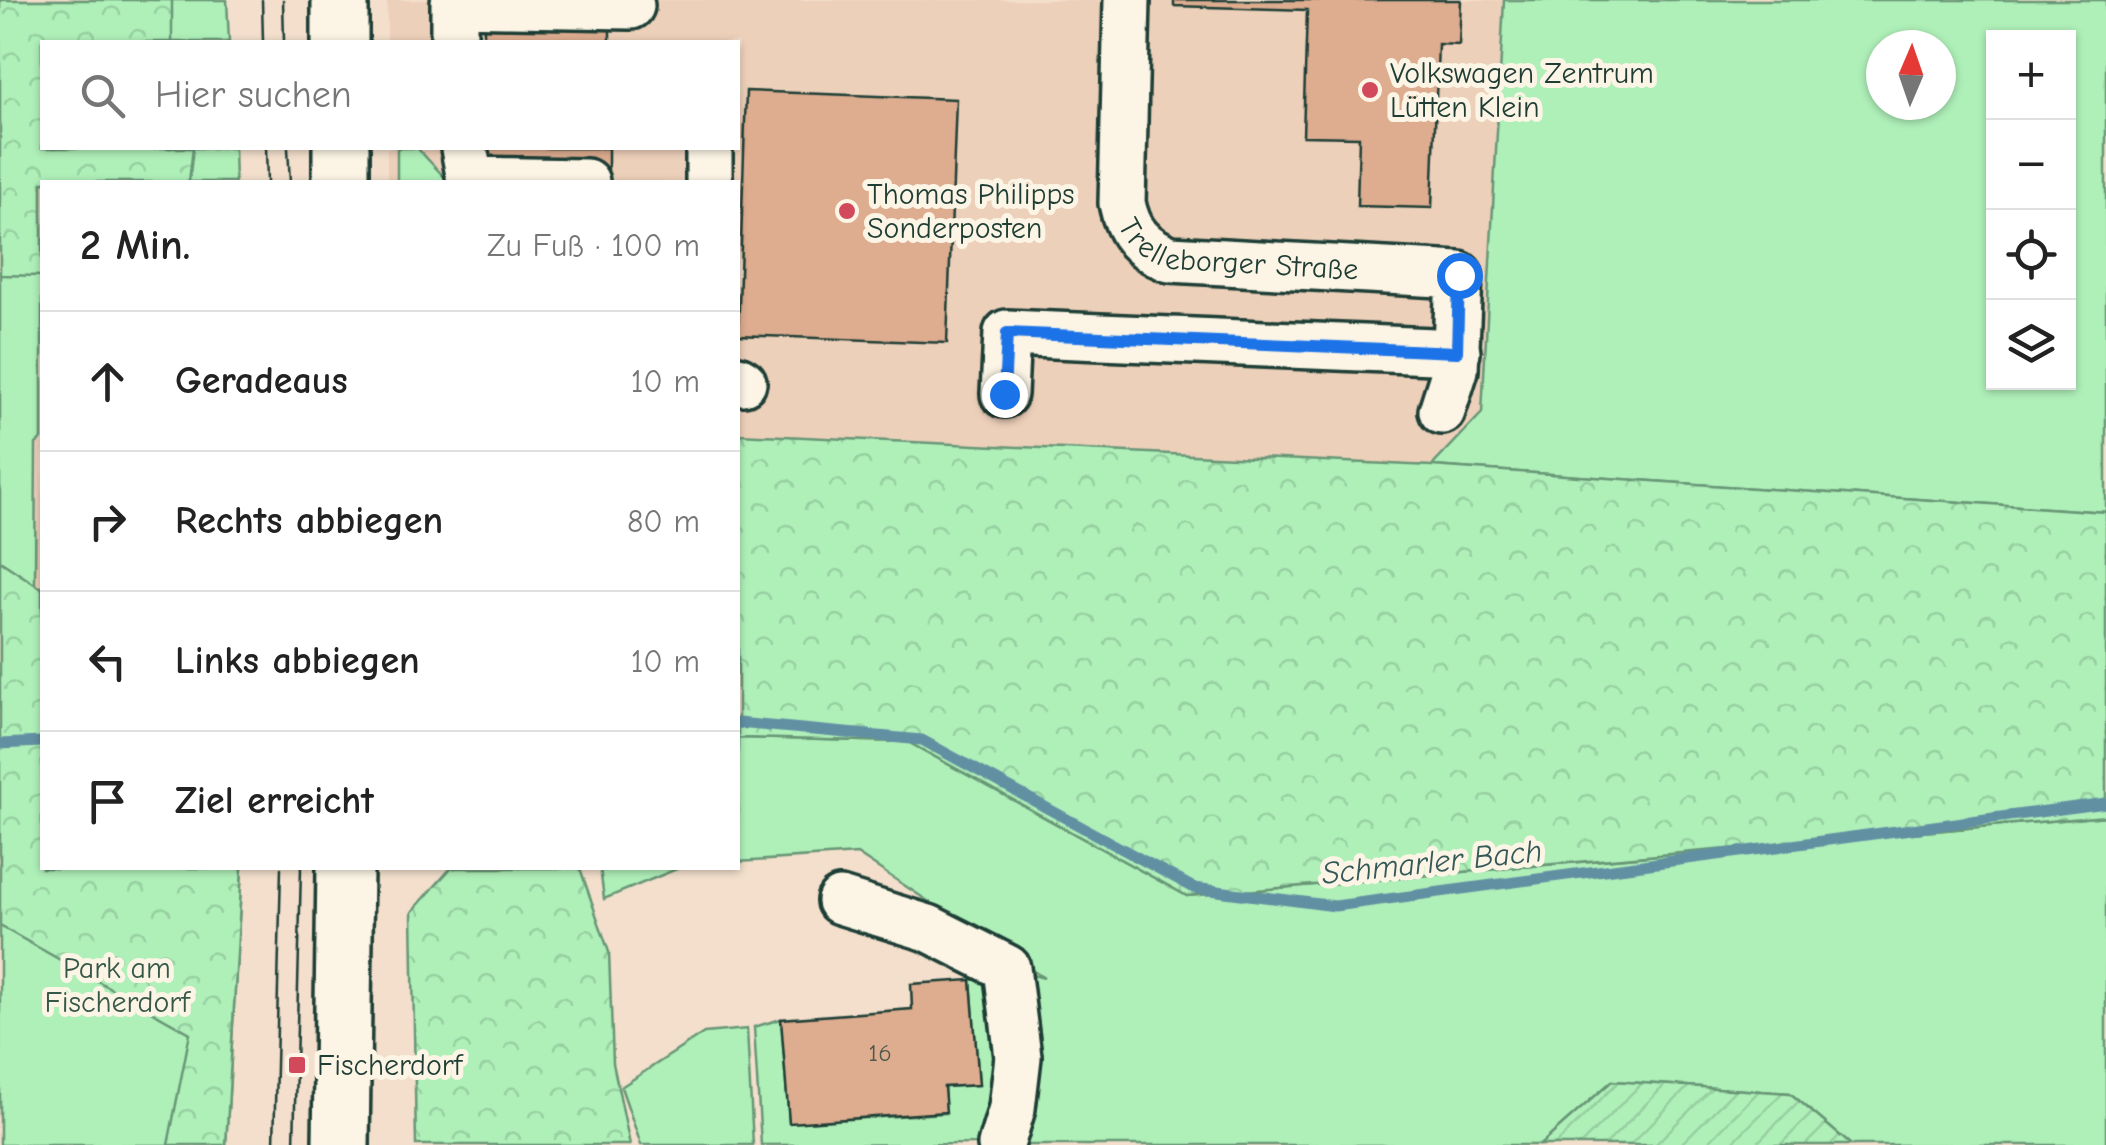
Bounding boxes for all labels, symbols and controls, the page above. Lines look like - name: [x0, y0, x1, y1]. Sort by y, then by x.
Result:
- north arrow: [1866, 30, 1956, 120]
- map controls: [1986, 30, 2076, 390]
- button: +: [1986, 30, 2076, 120]
- search box: [40, 40, 740, 150]
- place label: Volkswagen Zentrum Lütten Klein: [1390, 56, 1654, 125]
- icon: search: [75, 68, 130, 123]
- text: Hier suchen: [155, 73, 352, 117]
- marker: Volkswagen Zentrum Lütten Klein: [1359, 79, 1381, 101]
- button: −: [1986, 120, 2076, 210]
- place label: Thomas Philipps Sonderposten: [867, 177, 1075, 246]
- marker: Thomas Philipps Sonderposten: [836, 200, 858, 222]
- button: locate: [1986, 210, 2076, 300]
- street label: Trelleborger Straße: [1111, 212, 1359, 287]
- text: 2 Min.: [80, 221, 190, 270]
- text: Zu Fuß · 100 m: [487, 227, 700, 264]
- route start: [1437, 253, 1483, 299]
- button: layers: [1986, 300, 2076, 390]
- icon: ahead: [80, 354, 135, 409]
- text: Geradeaus: [175, 359, 348, 403]
- text: 10 m: [631, 363, 700, 400]
- route end: [982, 372, 1028, 418]
- icon: right: [80, 494, 135, 549]
- text: Rechts abbiegen: [175, 499, 443, 543]
- text: 80 m: [627, 503, 700, 540]
- icon: left: [80, 634, 135, 689]
- text: Links abbiegen: [175, 639, 420, 683]
- text: 10 m: [631, 643, 700, 680]
- icon: arrive: [80, 774, 135, 829]
- text: Ziel erreicht: [175, 779, 374, 823]
- water label: Schmarler Bach: [1320, 832, 1544, 892]
- park label: Park am Fischerdorf: [44, 951, 191, 1020]
- house number: 16: [868, 1038, 892, 1067]
- place label: Fischerdorf: [317, 1048, 464, 1083]
- marker: Fischerdorf: [286, 1054, 308, 1076]

